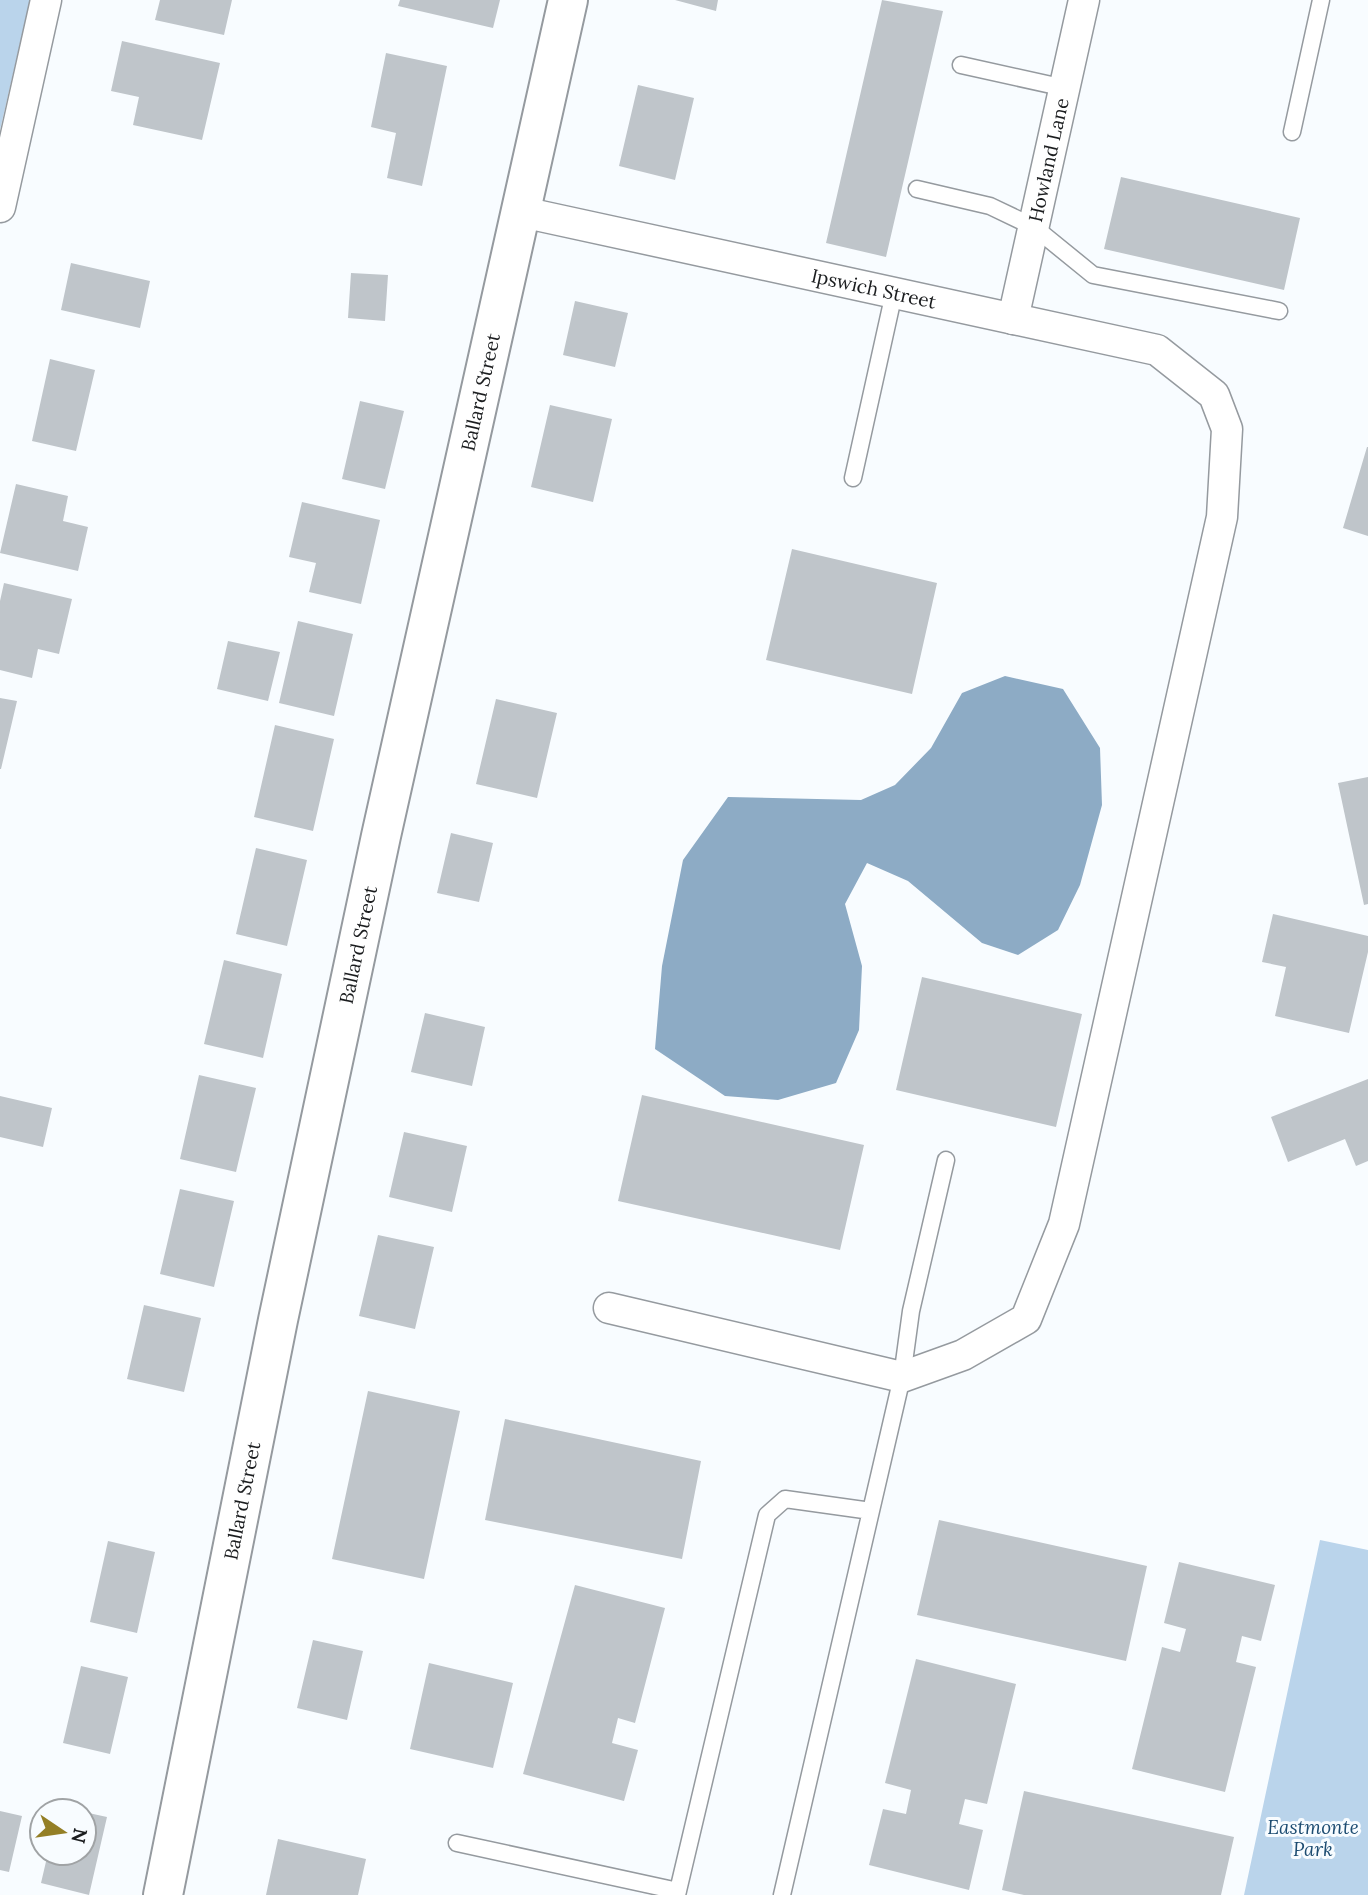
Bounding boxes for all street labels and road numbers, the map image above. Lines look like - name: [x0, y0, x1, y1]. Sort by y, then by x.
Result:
- street label: Howland Lane: [1023, 96, 1074, 224]
- street label: Ipswich Street: [809, 263, 939, 314]
- street label: Ballard Street: [455, 330, 505, 453]
- street label: Ballard Street: [334, 883, 382, 1006]
- street label: Ballard Street: [218, 1439, 266, 1562]

